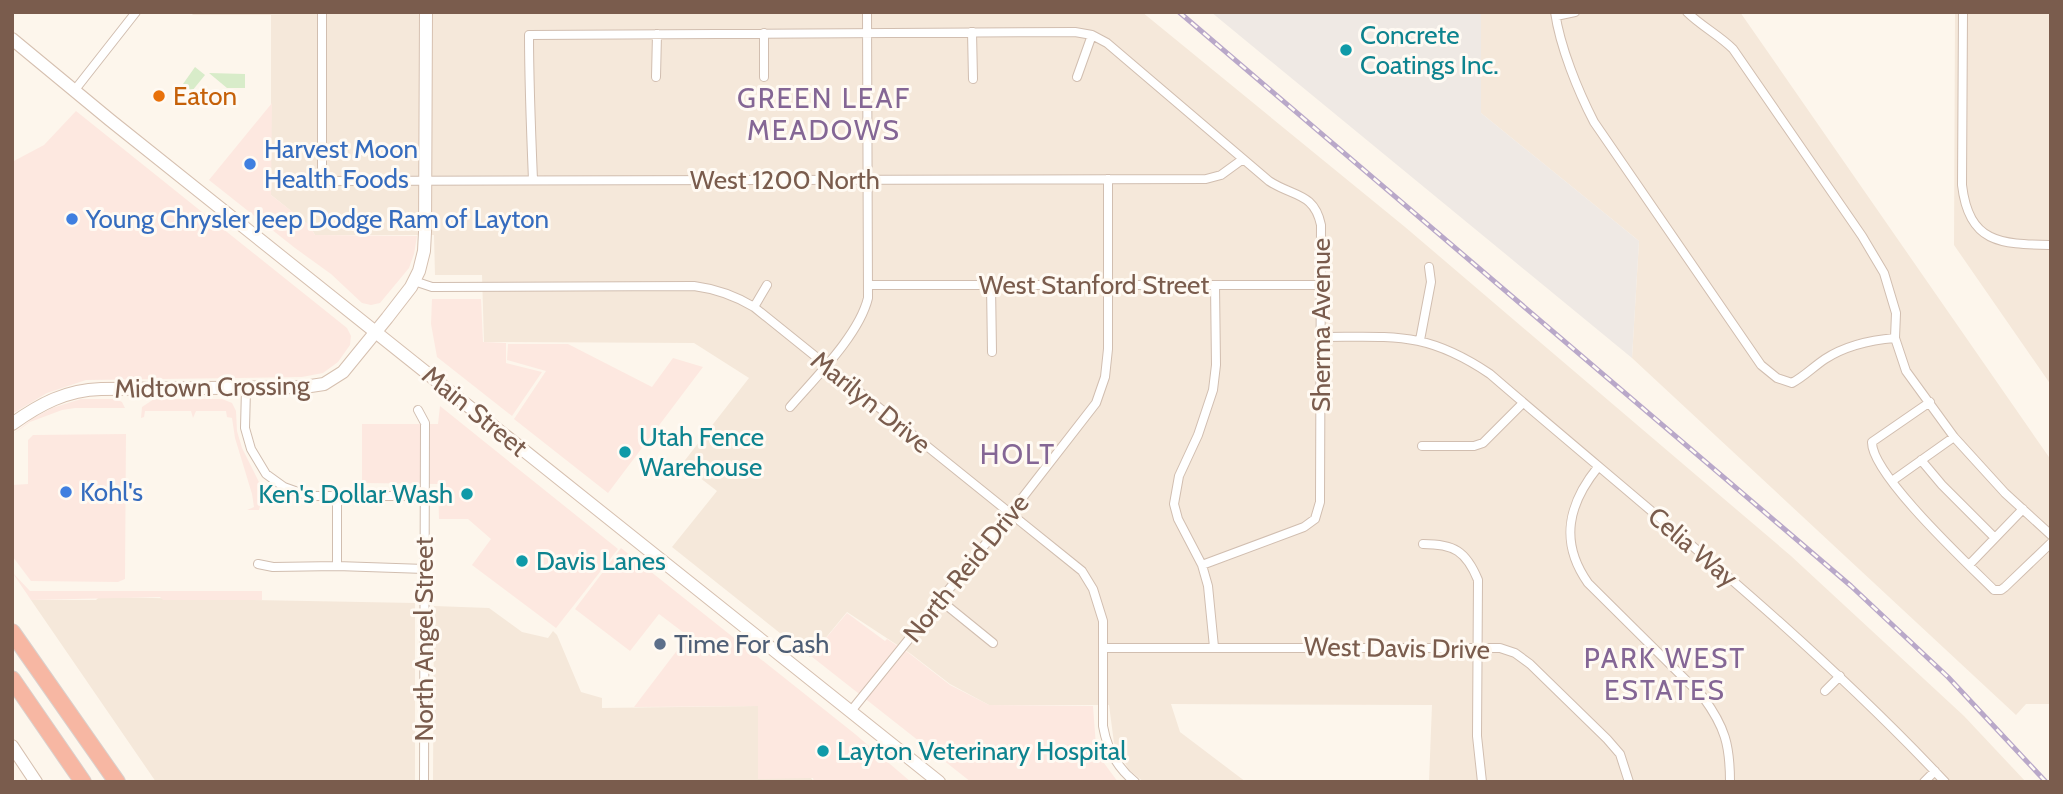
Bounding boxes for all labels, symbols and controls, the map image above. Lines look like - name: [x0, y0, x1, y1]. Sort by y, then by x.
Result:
- place label: Concrete Coatings Inc.: [1360, 19, 1499, 81]
- marker: Concrete Coatings Inc.: [1338, 42, 1354, 58]
- place label: Eaton: [173, 80, 237, 112]
- district label: GREEN LEAF MEADOWS: [737, 81, 911, 147]
- marker: Eaton: [151, 88, 167, 104]
- place label: Harvest Moon Health Foods: [264, 133, 418, 195]
- marker: Harvest Moon Health Foods: [242, 156, 258, 172]
- street label: West 1200 North: [690, 164, 880, 196]
- place label: Young Chrysler Jeep Dodge Ram of Layton: [85, 203, 549, 235]
- marker: Young Chrysler Jeep Dodge Ram of Layton: [64, 211, 80, 227]
- street label: Sherma Avenue: [1305, 238, 1337, 412]
- street label: West Stanford Street: [979, 269, 1209, 301]
- street label: Marilyn Drive: [805, 344, 937, 460]
- street label: Main Street: [416, 359, 534, 463]
- street label: Midtown Crossing: [114, 369, 311, 405]
- place label: Utah Fence Warehouse: [639, 421, 764, 483]
- district label: HOLT: [980, 437, 1056, 471]
- marker: Utah Fence Warehouse: [617, 444, 633, 460]
- place label: Kohl's: [80, 476, 143, 508]
- place label: Ken's Dollar Wash: [258, 478, 453, 510]
- marker: Kohl's: [58, 484, 74, 500]
- marker: Ken's Dollar Wash: [459, 486, 475, 502]
- street label: North Reid Drive: [896, 487, 1036, 649]
- street label: Celia Way: [1642, 500, 1744, 594]
- street label: North Angel Street: [408, 536, 440, 741]
- place label: Davis Lanes: [536, 545, 666, 577]
- marker: Davis Lanes: [514, 553, 530, 569]
- place label: Time For Cash: [674, 628, 829, 660]
- street label: West Davis Drive: [1304, 630, 1490, 666]
- marker: Time For Cash: [652, 636, 668, 652]
- district label: PARK WEST ESTATES: [1584, 641, 1746, 707]
- place label: Layton Veterinary Hospital: [837, 735, 1126, 767]
- marker: Layton Veterinary Hospital: [815, 743, 831, 759]

